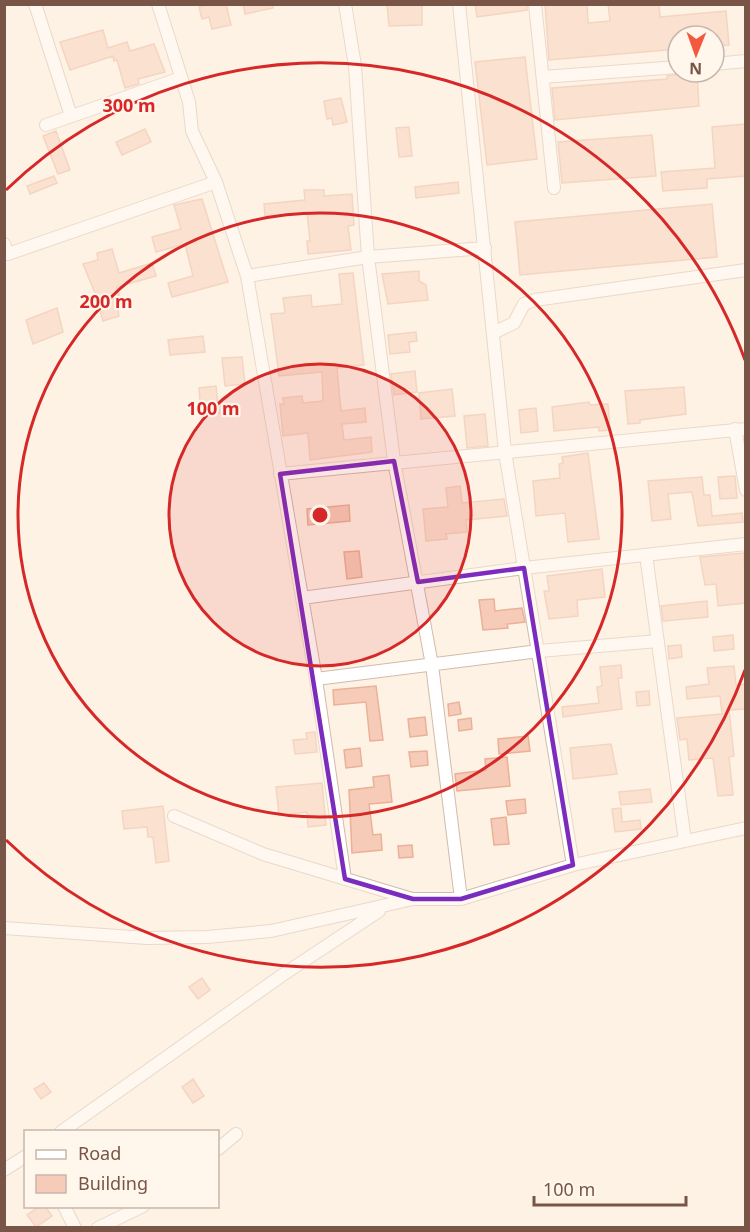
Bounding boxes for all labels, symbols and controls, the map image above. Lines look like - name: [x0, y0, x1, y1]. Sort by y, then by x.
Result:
- north arrow: [666, 24, 726, 84]
- text: N: [689, 58, 702, 80]
- text: 300 m: [102, 93, 156, 117]
- text: 200 m: [79, 289, 133, 313]
- text: 100 m: [186, 396, 240, 420]
- centre of rings: [310, 505, 330, 525]
- legend: [24, 1130, 219, 1208]
- text: Road: [78, 1141, 121, 1165]
- scale bar: [534, 1169, 686, 1207]
- text: Building: [78, 1171, 148, 1195]
- text: 100 m: [543, 1177, 595, 1201]

